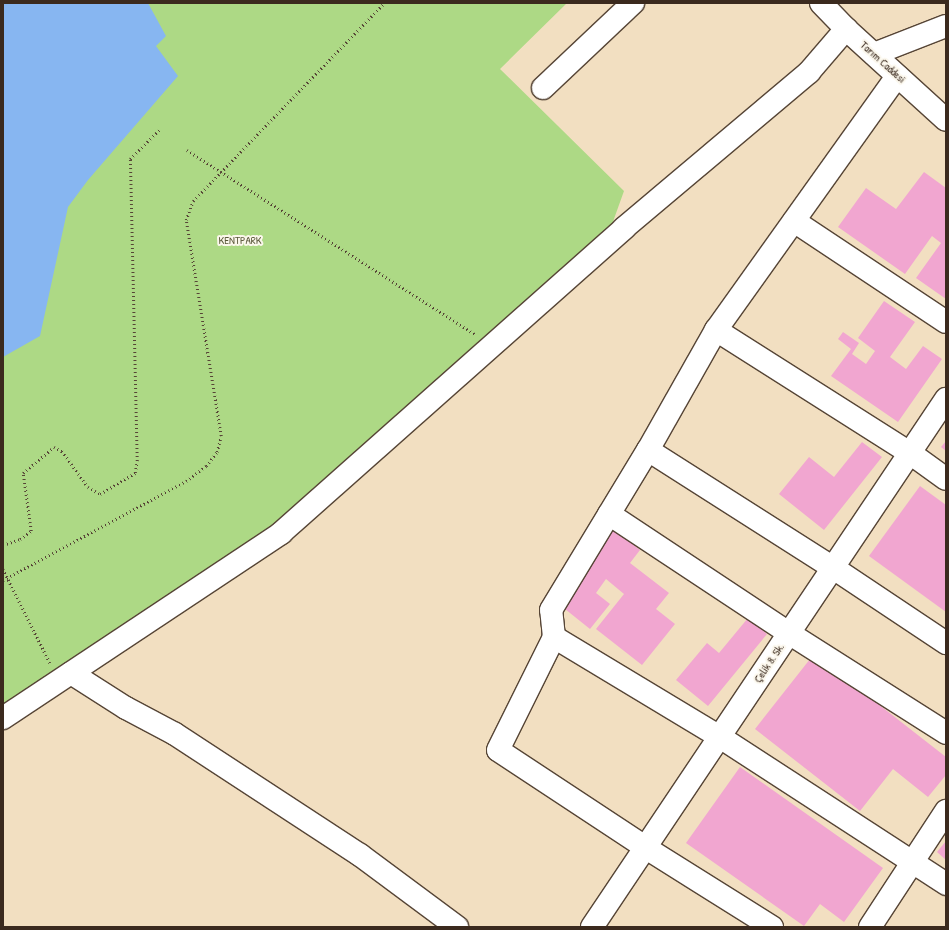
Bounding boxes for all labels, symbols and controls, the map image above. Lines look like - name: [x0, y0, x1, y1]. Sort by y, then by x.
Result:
- street label: Tarım Caddesi: [858, 38, 908, 86]
- park label: KENTPARK: [218, 233, 262, 247]
- street label: Çelik 8. Sk.: [751, 641, 787, 685]

